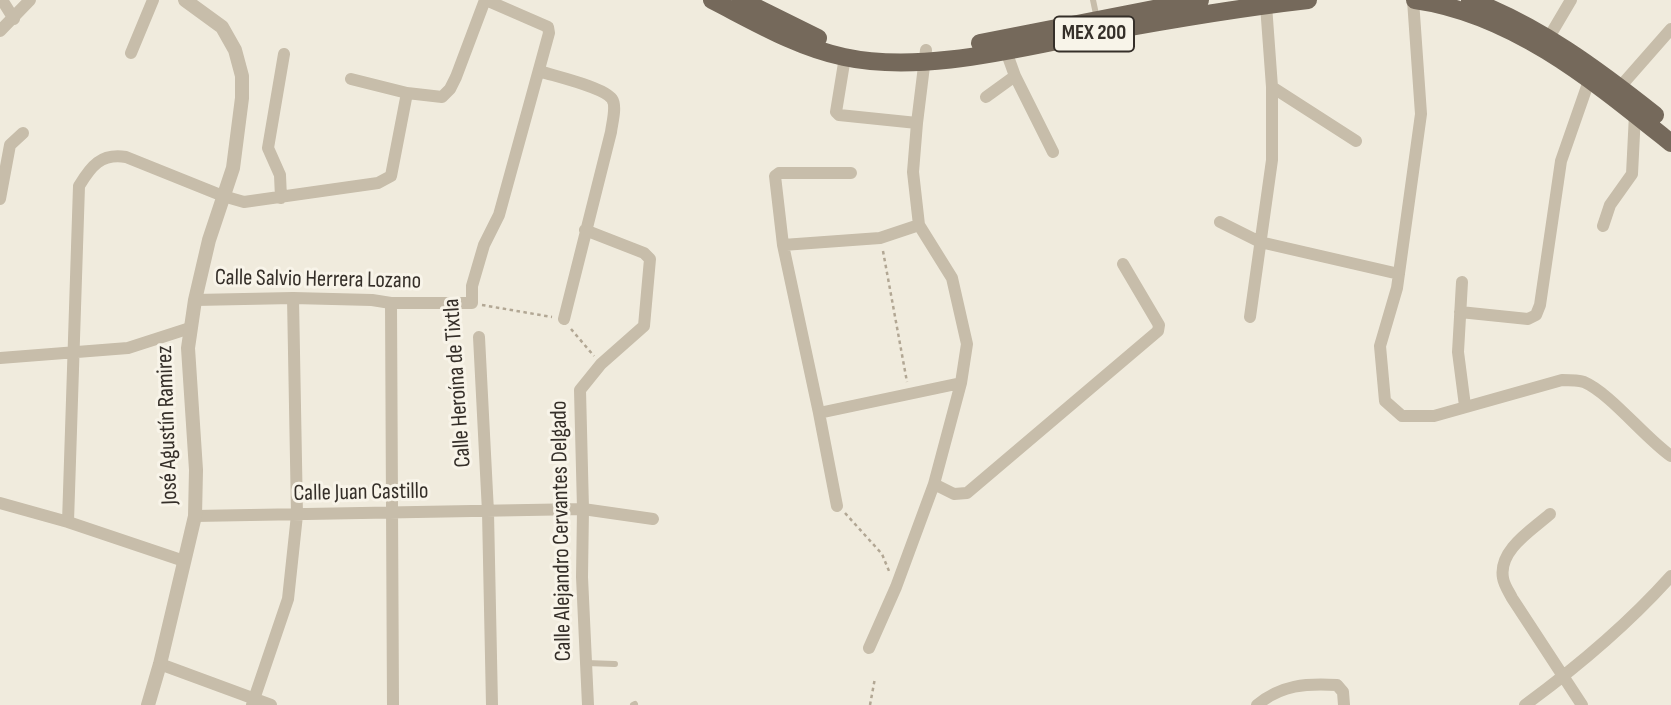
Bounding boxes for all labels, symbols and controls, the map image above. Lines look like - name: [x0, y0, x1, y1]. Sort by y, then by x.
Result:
- road number: MEX 200: [1054, 16, 1134, 52]
- street label: Calle Salvio Herrera Lozano: [215, 264, 421, 296]
- street label: Calle Heroína de Tixtla: [438, 298, 478, 468]
- street label: José Agustín Ramirez: [151, 345, 185, 505]
- street label: Calle Alejandro Cervantes Delgado: [546, 400, 578, 662]
- street label: Calle Juan Castillo: [293, 478, 429, 508]

